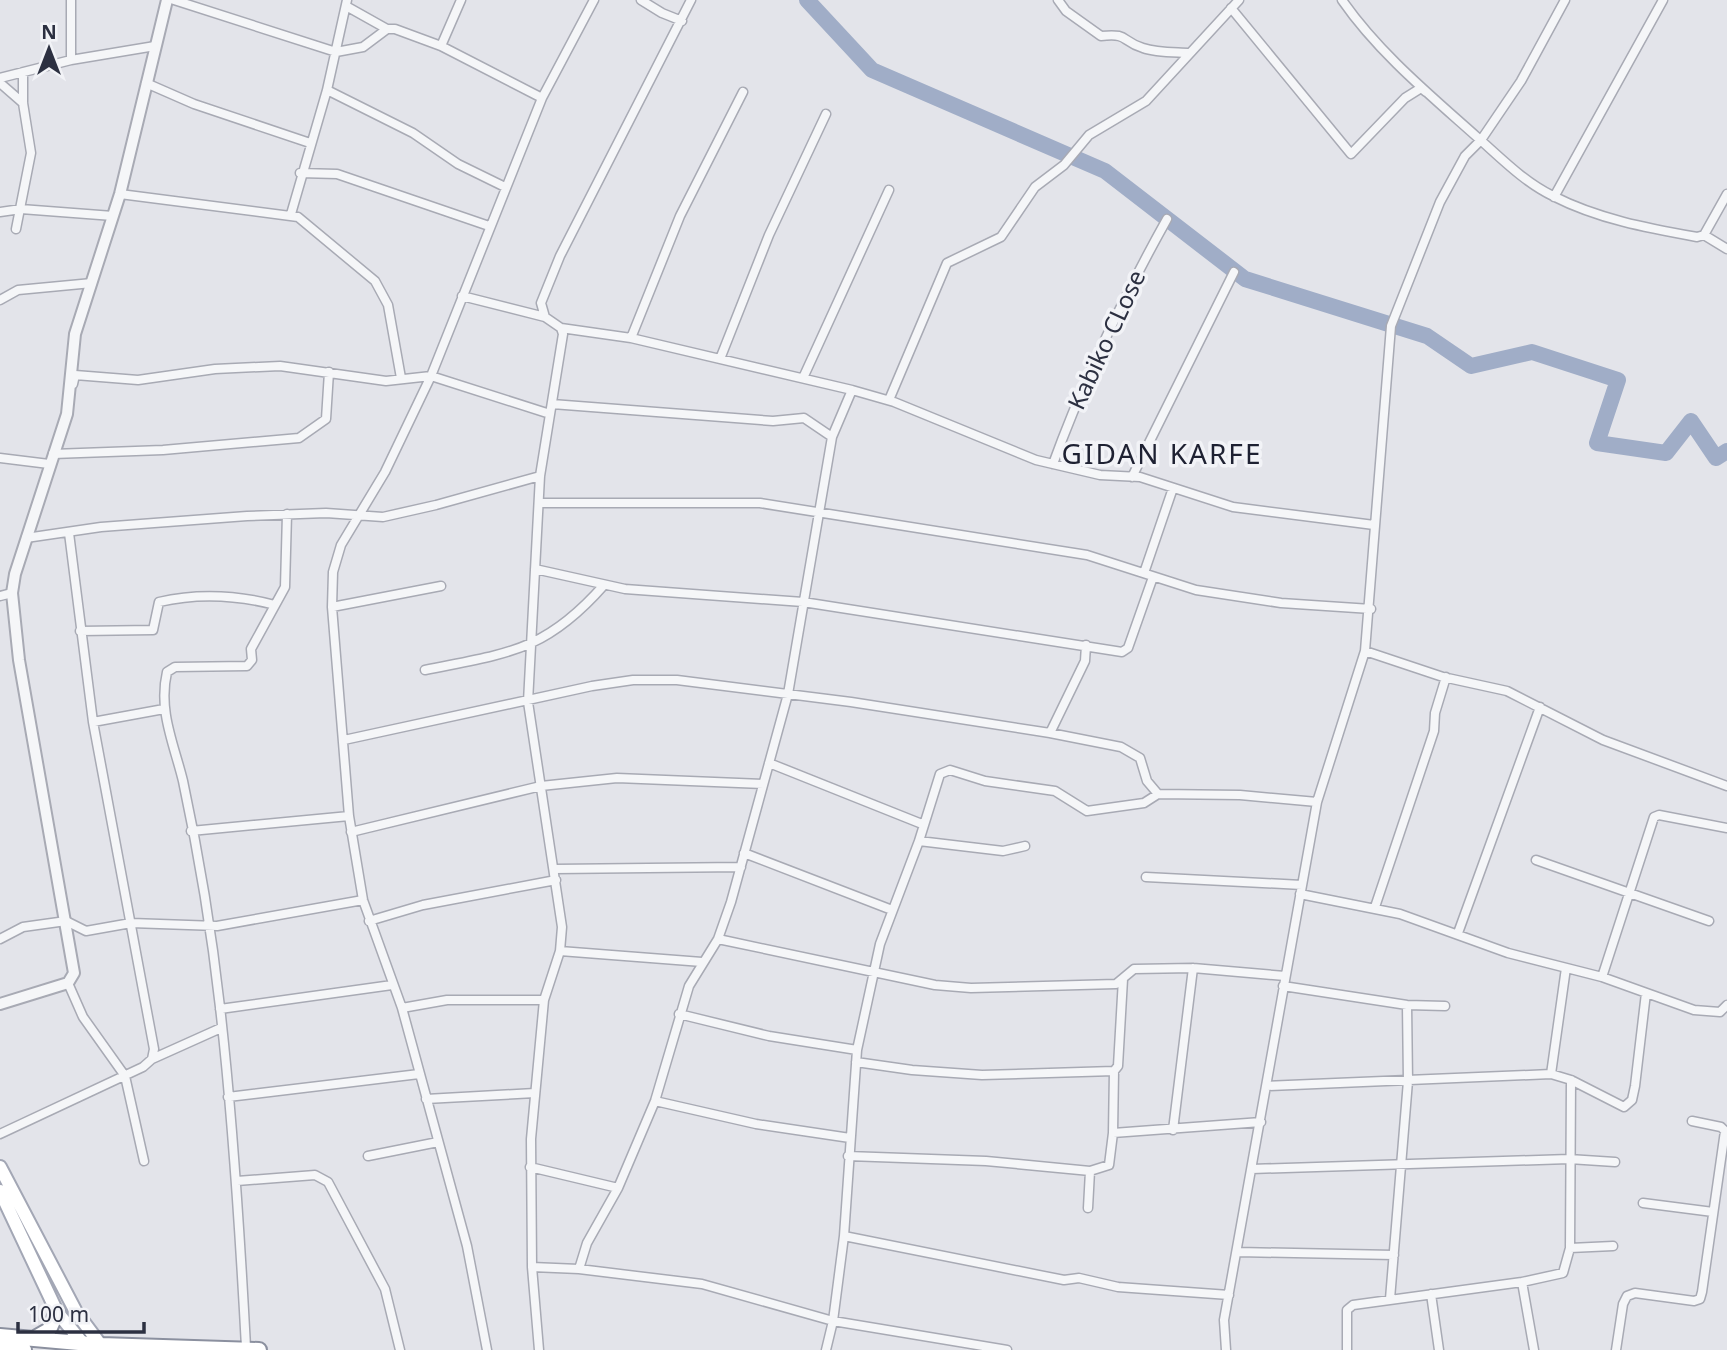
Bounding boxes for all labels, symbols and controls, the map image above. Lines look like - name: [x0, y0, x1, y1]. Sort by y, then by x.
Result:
- north arrow: [14, 14, 84, 84]
- text: N: [41, 19, 57, 45]
- street label: Kabiko CLose: [1059, 264, 1152, 414]
- district label: GIDAN KARFE: [1062, 434, 1262, 472]
- scale bar: [18, 1290, 144, 1334]
- text: 100 m: [28, 1300, 89, 1328]

